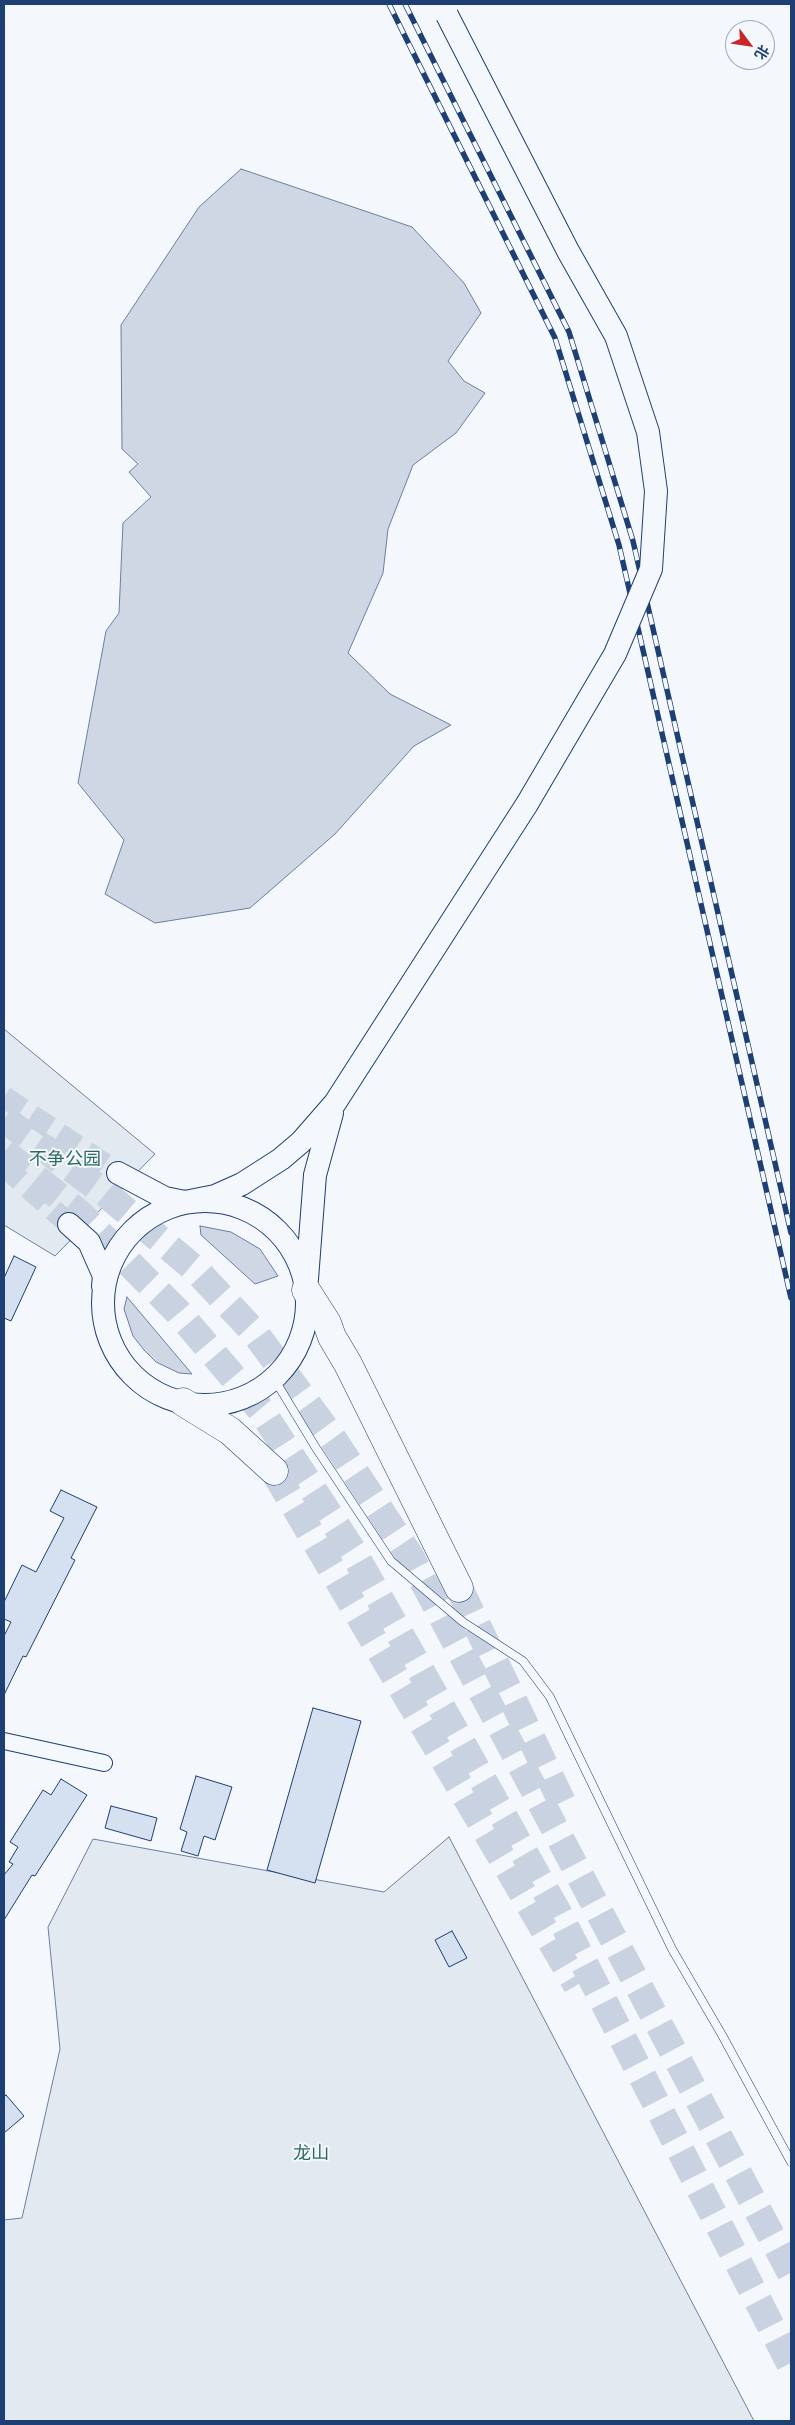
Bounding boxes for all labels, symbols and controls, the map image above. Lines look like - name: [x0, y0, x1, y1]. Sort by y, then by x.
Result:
- north arrow: [725, 20, 775, 70]
- text: 北: [752, 42, 773, 63]
- park label: 不争公园: [29, 1148, 101, 1170]
- park label: 龙山: [293, 2142, 329, 2164]

